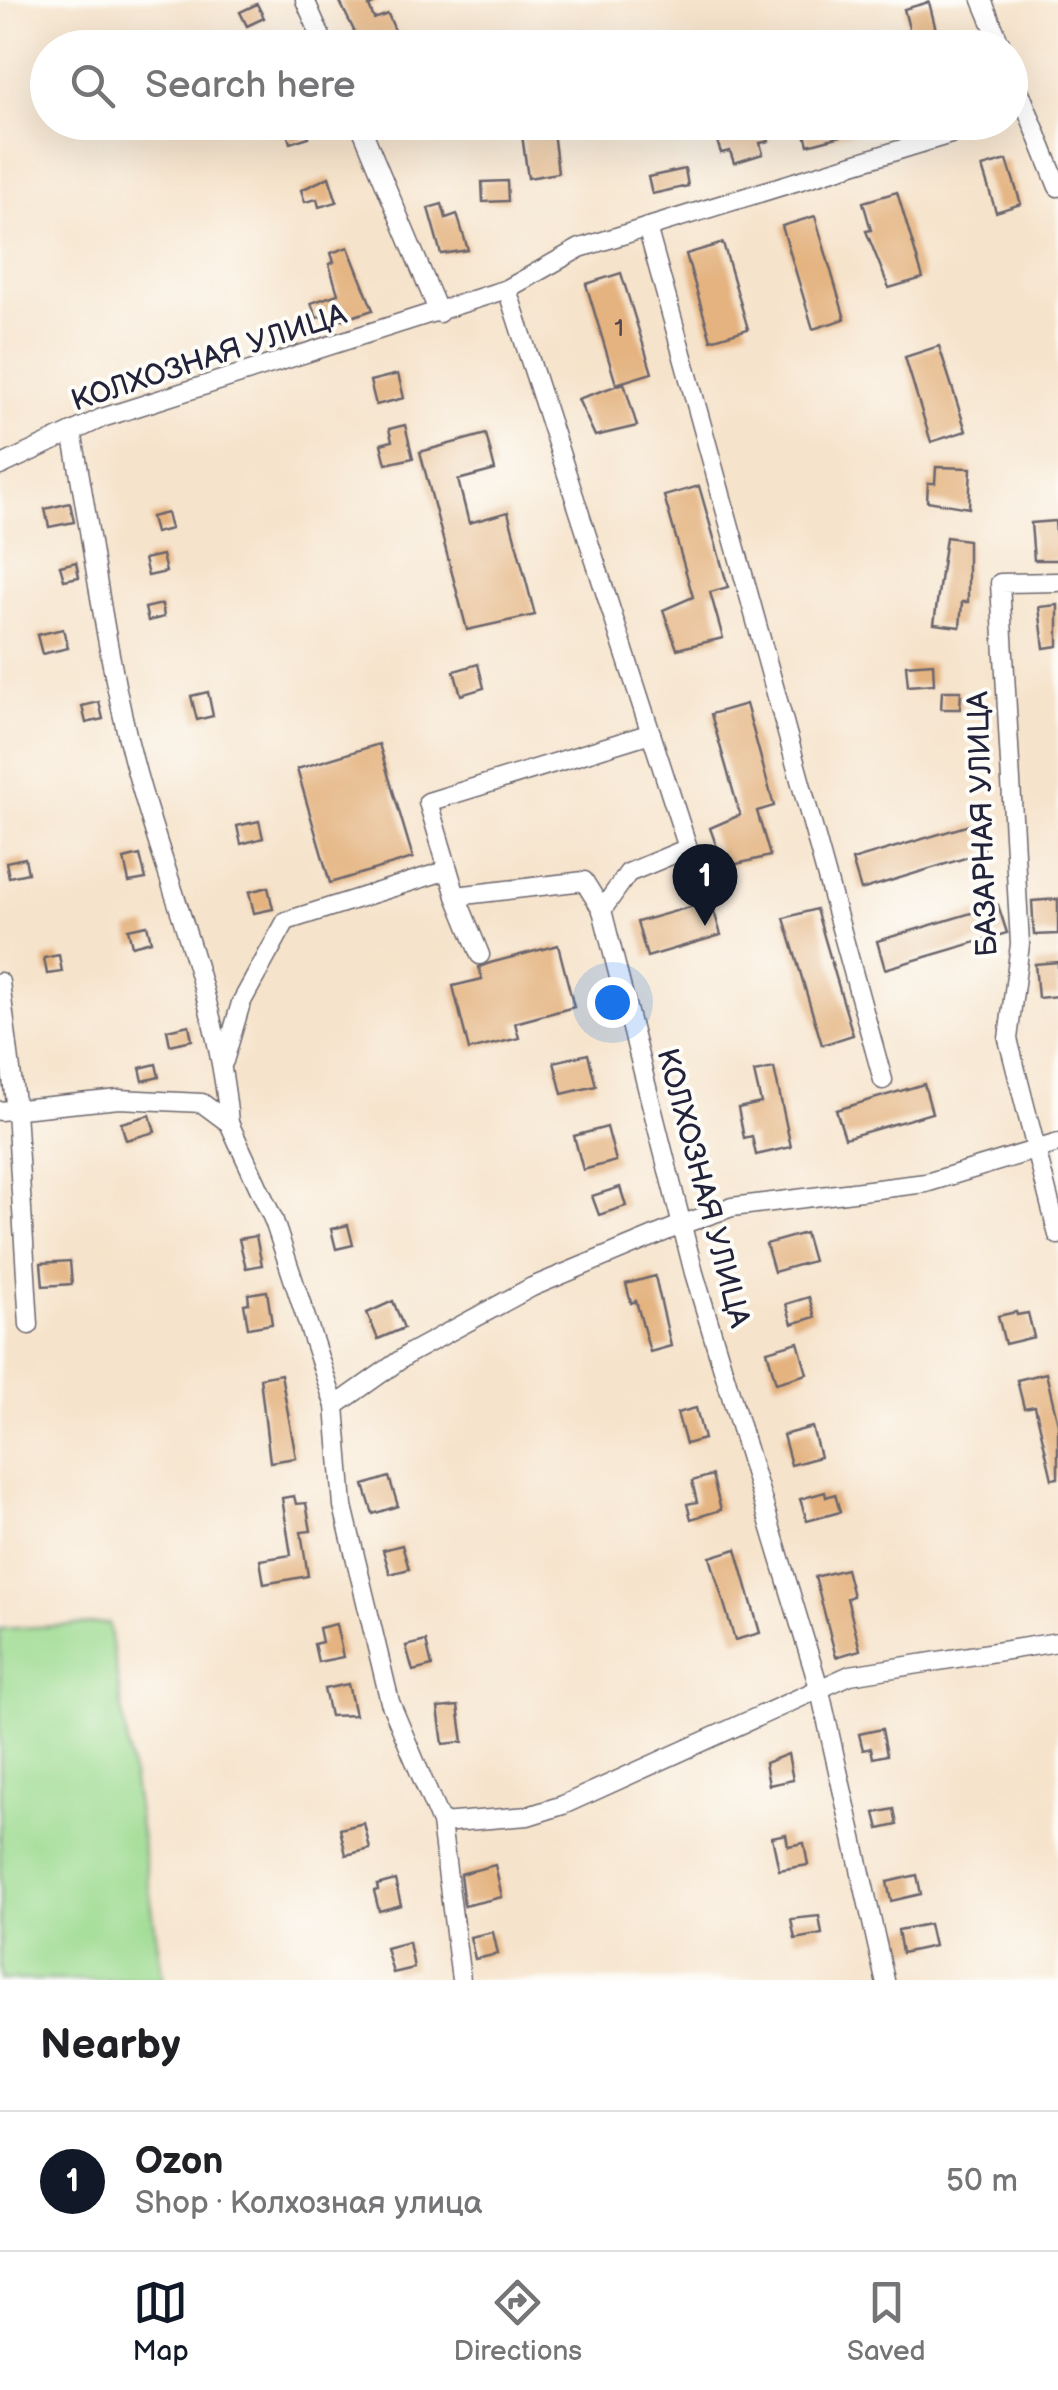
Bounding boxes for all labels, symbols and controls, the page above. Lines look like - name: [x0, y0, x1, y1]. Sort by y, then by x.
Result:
- search box: [30, 30, 1028, 140]
- icon: search: [65, 58, 120, 113]
- text: Search here: [145, 63, 356, 108]
- street label: КОЛХОЗНАЯ УЛИЦА: [67, 296, 352, 419]
- house number: 1: [614, 313, 624, 344]
- street label: БАЗАРНАЯ УЛИЦА: [960, 690, 1006, 957]
- pin: 1: [672, 844, 738, 926]
- your location: [587, 977, 638, 1028]
- street label: КОЛХОЗНАЯ УЛИЦА: [648, 1045, 758, 1332]
- text: Nearby: [40, 2020, 180, 2071]
- text: Ozon: [135, 2139, 224, 2184]
- text: 1: [66, 2162, 79, 2201]
- text: 50 m: [946, 2162, 1018, 2201]
- text: Shop · Колхозная улица: [135, 2184, 483, 2223]
- tab: Map: [132, 2275, 189, 2368]
- tab: Directions: [453, 2275, 582, 2368]
- tab: Saved: [847, 2275, 926, 2368]

